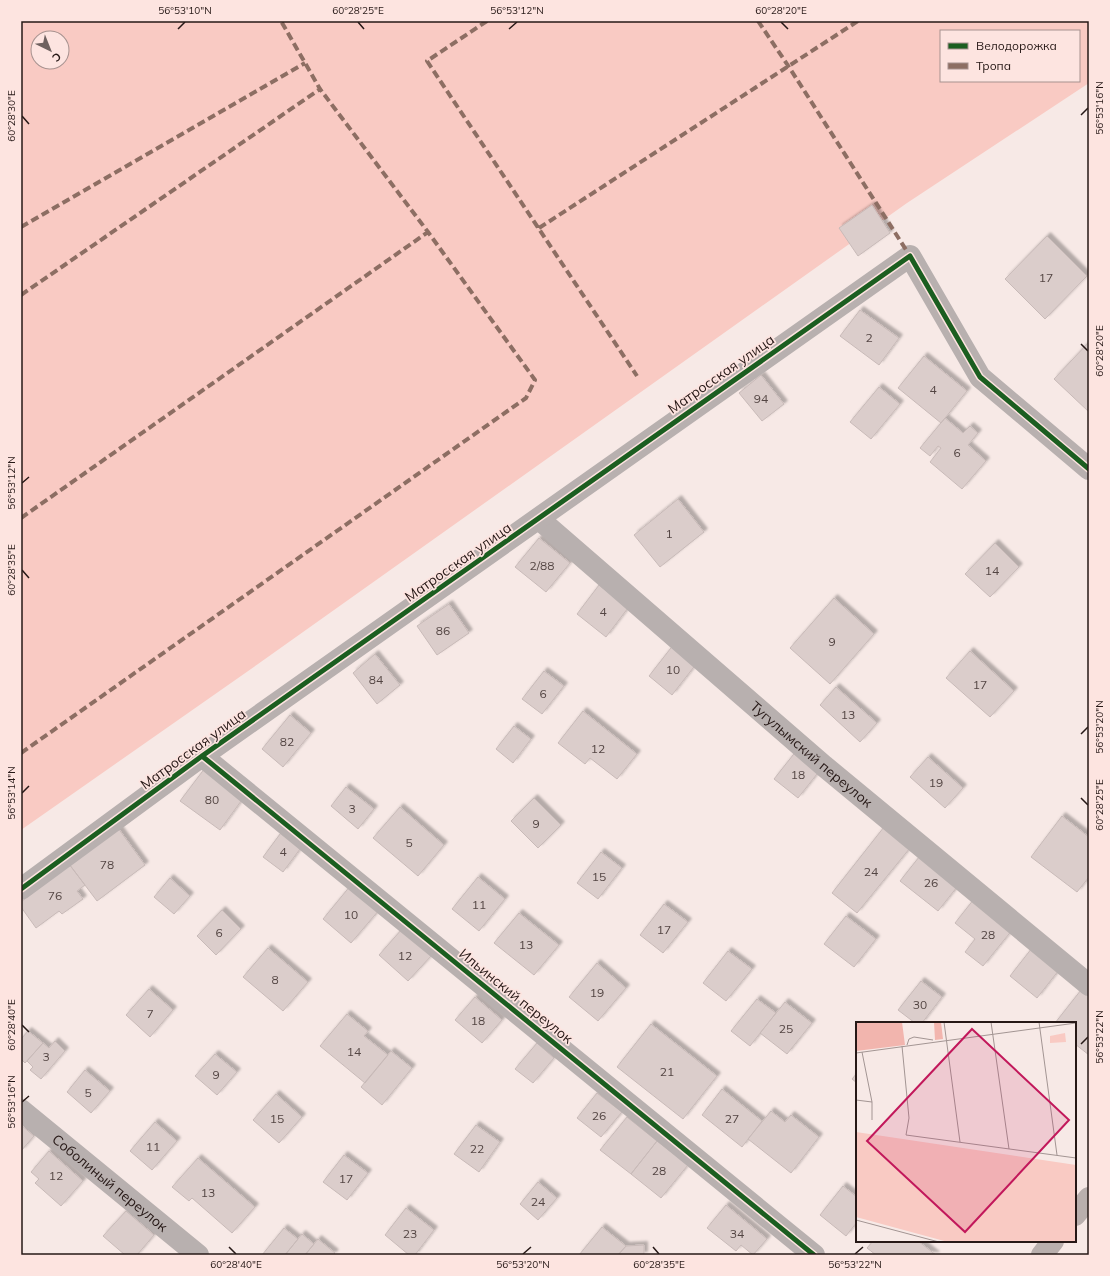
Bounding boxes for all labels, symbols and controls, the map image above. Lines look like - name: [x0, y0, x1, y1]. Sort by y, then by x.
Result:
- text: 56°53'10"N: [158, 4, 212, 17]
- text: 60°28'25"E: [332, 4, 384, 17]
- text: 56°53'12"N: [490, 4, 544, 17]
- text: 60°28'20"E: [755, 4, 807, 17]
- north arrow: [30, 30, 70, 70]
- legend: [940, 30, 1080, 82]
- text: Велодорожка: [976, 38, 1057, 53]
- text: С: [49, 50, 64, 65]
- text: Тропа: [976, 58, 1011, 73]
- text: 56°53'16"N: [1093, 81, 1106, 135]
- text: 60°28'30"E: [5, 90, 18, 142]
- house number: 17: [1039, 270, 1053, 285]
- text: 60°28'20"E: [1093, 325, 1106, 377]
- house number: 2: [865, 330, 873, 345]
- street label: Матросская улица: [664, 331, 778, 417]
- house number: 4: [929, 382, 937, 397]
- house number: 94: [754, 391, 768, 406]
- house number: 6: [953, 445, 961, 460]
- text: 56°53'12"N: [5, 456, 18, 510]
- street label: Матросская улица: [401, 519, 515, 605]
- house number: 1: [665, 526, 673, 541]
- text: 60°28'35"E: [5, 544, 18, 596]
- house number: 2/88: [529, 558, 555, 573]
- house number: 14: [985, 563, 999, 578]
- house number: 4: [599, 604, 607, 619]
- house number: 86: [436, 623, 450, 638]
- house number: 9: [828, 634, 836, 649]
- house number: 10: [666, 662, 680, 677]
- house number: 84: [369, 672, 383, 687]
- house number: 17: [973, 677, 987, 692]
- house number: 6: [539, 686, 547, 701]
- street label: Тугулымский переулок: [747, 697, 877, 812]
- text: 56°53'20"N: [1093, 700, 1106, 754]
- street label: Матросская улица: [137, 705, 249, 793]
- house number: 13: [841, 707, 855, 722]
- house number: 82: [280, 734, 294, 749]
- house number: 12: [591, 741, 605, 756]
- text: 56°53'14"N: [5, 766, 18, 820]
- house number: 18: [791, 767, 805, 782]
- house number: 19: [929, 775, 943, 790]
- text: 60°28'25"E: [1093, 779, 1106, 831]
- house number: 80: [205, 792, 219, 807]
- house number: 3: [348, 801, 356, 816]
- house number: 9: [532, 816, 540, 831]
- house number: 5: [405, 835, 413, 850]
- house number: 4: [279, 844, 287, 859]
- house number: 78: [100, 857, 114, 872]
- house number: 24: [864, 864, 878, 879]
- house number: 15: [592, 869, 606, 884]
- house number: 26: [924, 875, 938, 890]
- house number: 76: [48, 888, 62, 903]
- house number: 11: [472, 897, 486, 912]
- house number: 10: [344, 907, 358, 922]
- house number: 17: [657, 922, 671, 937]
- house number: 6: [215, 925, 223, 940]
- house number: 28: [981, 927, 995, 942]
- house number: 13: [519, 937, 533, 952]
- street label: Ильинский переулок: [455, 945, 577, 1048]
- house number: 12: [398, 948, 412, 963]
- house number: 8: [271, 972, 279, 987]
- house number: 19: [590, 985, 604, 1000]
- house number: 30: [913, 997, 927, 1012]
- text: 60°28'40"E: [5, 999, 18, 1051]
- house number: 7: [146, 1006, 154, 1021]
- text: 56°53'22"N: [1093, 1010, 1106, 1064]
- house number: 18: [471, 1013, 485, 1028]
- house number: 25: [779, 1021, 793, 1036]
- inset map: [856, 1022, 1076, 1242]
- house number: 14: [347, 1044, 361, 1059]
- house number: 3: [42, 1049, 50, 1064]
- house number: 21: [660, 1064, 674, 1079]
- house number: 9: [212, 1067, 220, 1082]
- text: 56°53'16"N: [5, 1075, 18, 1129]
- house number: 5: [84, 1085, 92, 1100]
- house number: 26: [592, 1108, 606, 1123]
- house number: 15: [270, 1111, 284, 1126]
- house number: 27: [725, 1111, 739, 1126]
- street label: Соболиный переулок: [48, 1130, 172, 1236]
- house number: 11: [146, 1139, 160, 1154]
- house number: 22: [470, 1141, 484, 1156]
- house number: 28: [652, 1163, 666, 1178]
- house number: 12: [49, 1168, 63, 1183]
- house number: 17: [339, 1171, 353, 1186]
- house number: 13: [201, 1185, 215, 1200]
- house number: 24: [531, 1194, 545, 1209]
- house number: 23: [403, 1226, 417, 1241]
- house number: 34: [730, 1226, 744, 1241]
- text: 60°28'40"E: [210, 1258, 262, 1271]
- text: 56°53'20"N: [496, 1258, 550, 1271]
- text: 60°28'35"E: [633, 1258, 685, 1271]
- text: 56°53'22"N: [828, 1258, 882, 1271]

